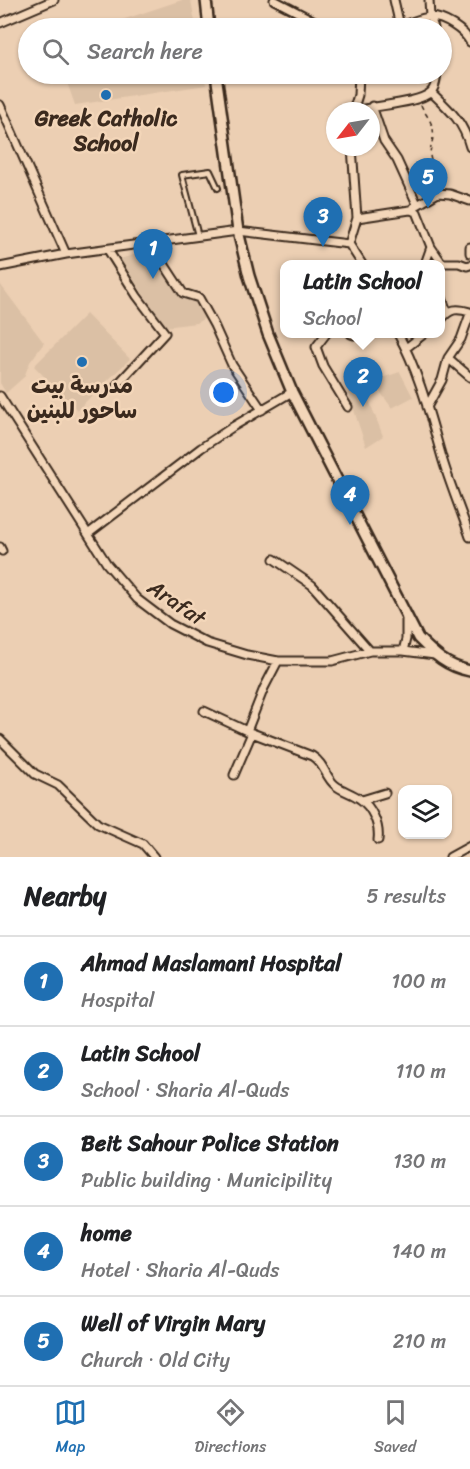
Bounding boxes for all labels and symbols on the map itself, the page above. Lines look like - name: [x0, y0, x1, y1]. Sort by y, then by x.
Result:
- marker: Greek Catholic School: [99, 88, 113, 102]
- place label: Greek Catholic School: [34, 99, 178, 163]
- north arrow: [326, 102, 380, 156]
- pin: 5: [408, 158, 448, 208]
- pin: 3: [304, 198, 342, 247]
- pin: 1: [134, 230, 172, 279]
- marker: مدرسة بيت ساحور للبنين: [75, 355, 89, 369]
- pin: 2: [344, 358, 382, 407]
- place label: مدرسة بيت ساحور للبنين: [27, 366, 137, 430]
- your location: [209, 378, 238, 407]
- pin: 4: [330, 476, 370, 525]
- street label: Arafat: [138, 568, 215, 637]

